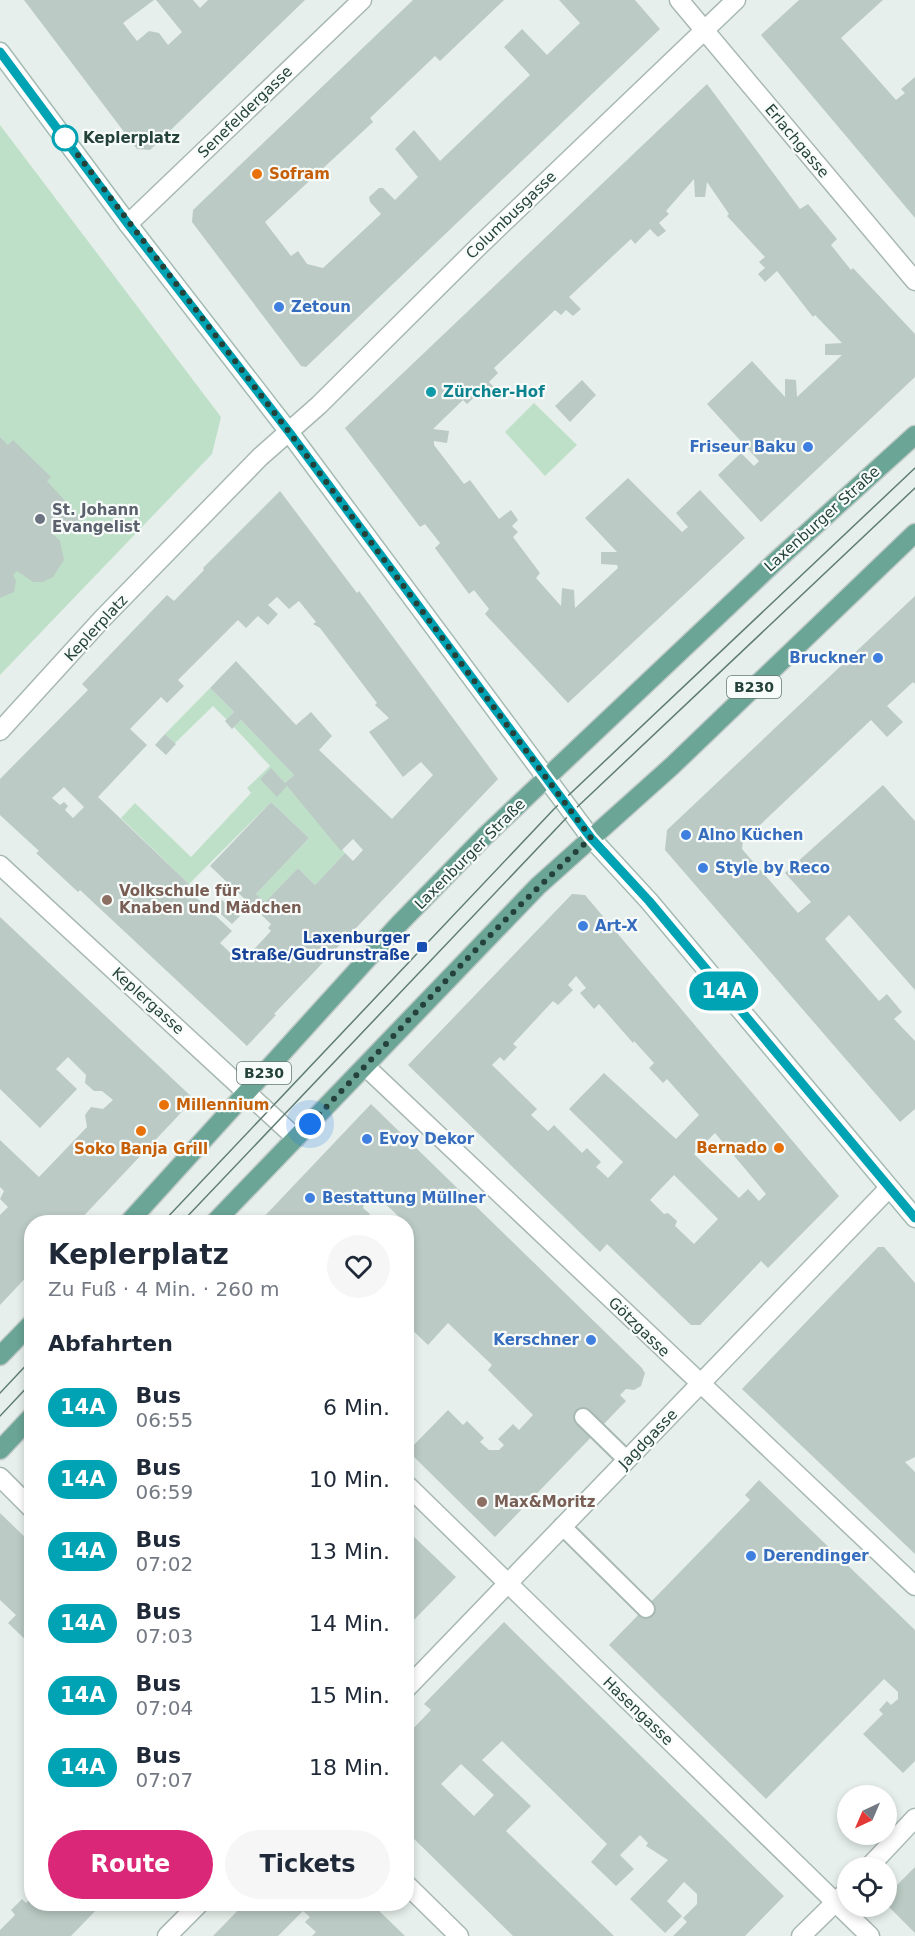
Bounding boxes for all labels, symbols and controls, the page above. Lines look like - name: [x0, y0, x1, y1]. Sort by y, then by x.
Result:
- street label: Senefeldergasse: [194, 62, 296, 162]
- street label: Erlachgasse: [761, 101, 833, 181]
- marker: Keplerplatz: [52, 125, 78, 151]
- place label: Keplerplatz: [83, 129, 180, 147]
- place label: Sofram: [269, 165, 330, 183]
- marker: Sofram: [250, 167, 264, 181]
- street label: Columbusgasse: [462, 167, 560, 263]
- place label: Zetoun: [291, 298, 351, 316]
- marker: Zetoun: [272, 300, 286, 314]
- place label: Zürcher-Hof: [443, 383, 545, 401]
- marker: Zürcher-Hof: [424, 385, 438, 399]
- place label: Friseur Baku: [690, 438, 796, 456]
- marker: Friseur Baku: [801, 440, 815, 454]
- street label: Laxenburger Straße: [761, 463, 883, 575]
- place label: St. Johann Evangelist: [52, 501, 140, 536]
- marker: St. Johann Evangelist: [33, 512, 47, 526]
- street label: Keplerplatz: [61, 591, 131, 665]
- place label: Bruckner: [789, 649, 867, 667]
- marker: Bruckner: [871, 651, 885, 665]
- road number: B230: [727, 676, 781, 698]
- street label: Laxenburger Straße: [411, 795, 529, 913]
- place label: Alno Küchen: [698, 826, 803, 844]
- marker: Alno Küchen: [679, 828, 693, 842]
- place label: Style by Reco: [715, 859, 830, 877]
- marker: Style by Reco: [696, 861, 710, 875]
- place label: Volkschule für Knaben und Mädchen: [119, 882, 302, 917]
- marker: Volkschule für Knaben und Mädchen: [100, 893, 114, 907]
- place label: Art-X: [595, 917, 638, 935]
- marker: Art-X: [576, 919, 590, 933]
- place label: Laxenburger Straße/Gudrunstraße: [231, 929, 411, 964]
- marker: Laxenburger Straße/Gudrunstraße: [415, 940, 429, 954]
- street label: Keplergasse: [108, 964, 188, 1038]
- line badge: 14A: [690, 972, 758, 1010]
- text: 14A: [701, 979, 747, 1003]
- road number: B230: [237, 1062, 291, 1084]
- place label: Millennium: [176, 1096, 269, 1114]
- marker: Millennium: [157, 1098, 171, 1112]
- your location: [295, 1109, 325, 1139]
- marker: Soko Banja Grill: [134, 1124, 148, 1138]
- place label: Evoy Dekor: [379, 1130, 475, 1148]
- marker: Evoy Dekor: [360, 1132, 374, 1146]
- place label: Bernado: [696, 1139, 767, 1157]
- place label: Soko Banja Grill: [74, 1140, 208, 1158]
- marker: Bernado: [772, 1141, 786, 1155]
- place label: Bestattung Müllner: [322, 1189, 486, 1207]
- marker: Bestattung Müllner: [303, 1191, 317, 1205]
- button: heart: [327, 1235, 390, 1298]
- text: Keplerplatz: [48, 1238, 229, 1271]
- text: Zu Fuß · 4 Min. · 260 m: [48, 1277, 280, 1301]
- street label: Götzgasse: [605, 1293, 673, 1361]
- text: Abfahrten: [48, 1331, 173, 1356]
- place label: Kerschner: [493, 1331, 580, 1349]
- marker: Kerschner: [584, 1333, 598, 1347]
- text: Bus: [135, 1383, 181, 1408]
- text: 14A: [60, 1395, 105, 1419]
- text: 6 Min.: [323, 1395, 390, 1420]
- street label: Jagdgasse: [614, 1405, 681, 1473]
- text: 06:55: [135, 1408, 193, 1432]
- text: Bus: [135, 1455, 181, 1480]
- text: 14A: [60, 1467, 105, 1491]
- text: 10 Min.: [309, 1467, 390, 1492]
- text: 06:59: [135, 1480, 193, 1504]
- place label: Max&Moritz: [494, 1493, 596, 1511]
- marker: Max&Moritz: [475, 1495, 489, 1509]
- text: Bus: [135, 1527, 181, 1552]
- text: 14A: [60, 1539, 105, 1563]
- text: 13 Min.: [309, 1539, 390, 1564]
- place label: Derendinger: [763, 1547, 869, 1565]
- marker: Derendinger: [744, 1549, 758, 1563]
- text: 07:02: [135, 1552, 193, 1576]
- text: Bus: [135, 1599, 181, 1624]
- text: 14A: [60, 1611, 105, 1635]
- text: 14 Min.: [309, 1611, 390, 1636]
- text: 07:03: [135, 1624, 193, 1648]
- text: Bus: [135, 1671, 181, 1696]
- street label: Hasengasse: [599, 1673, 677, 1749]
- text: 14A: [60, 1683, 105, 1707]
- text: 15 Min.: [309, 1683, 390, 1708]
- text: 07:04: [135, 1696, 193, 1720]
- text: Bus: [135, 1743, 181, 1768]
- text: 14A: [60, 1755, 105, 1779]
- text: 18 Min.: [309, 1755, 390, 1780]
- text: 07:07: [135, 1768, 193, 1792]
- north arrow: [837, 1785, 897, 1845]
- map controls: [837, 1785, 897, 1917]
- button: Route: [48, 1830, 213, 1899]
- button: Tickets: [225, 1830, 390, 1899]
- button: locate: [837, 1857, 897, 1917]

